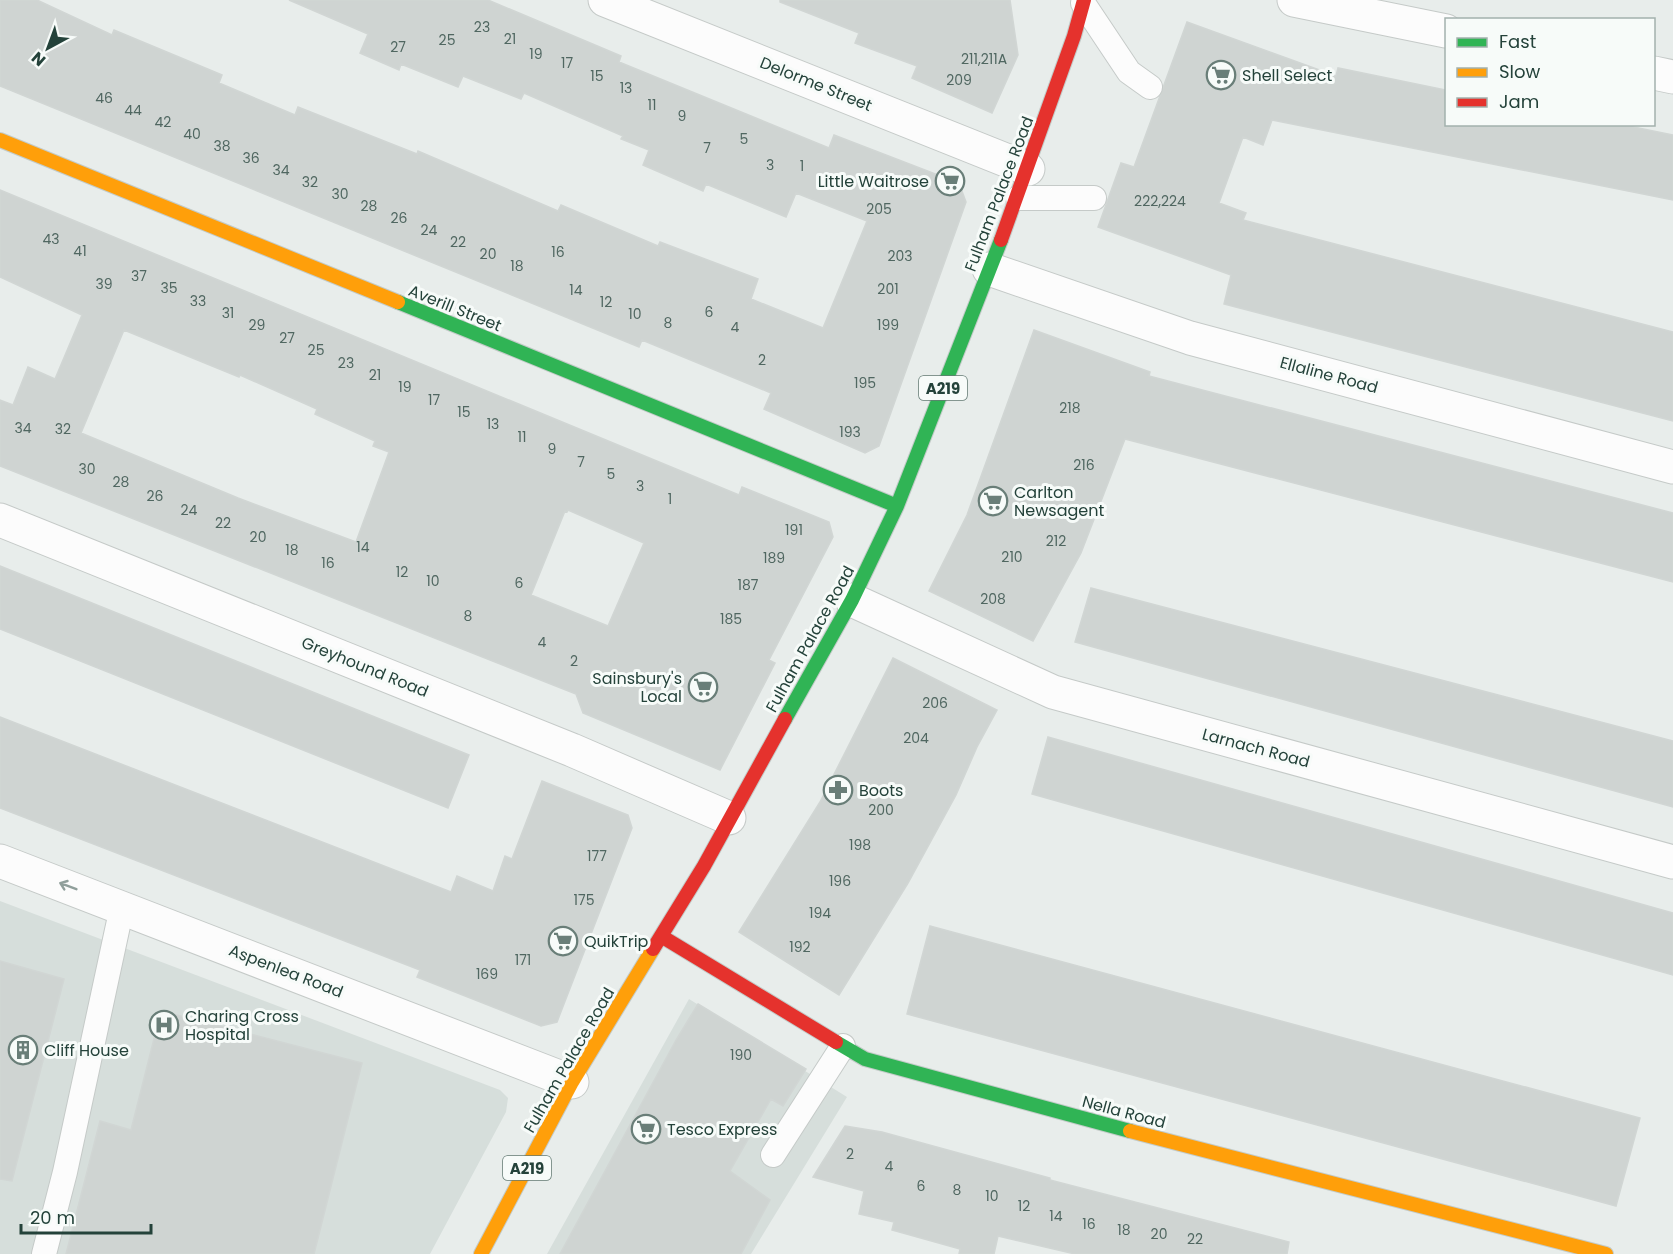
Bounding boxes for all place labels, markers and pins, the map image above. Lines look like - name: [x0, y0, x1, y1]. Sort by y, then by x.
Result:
- supermarket icon: Shell Select: [1205, 59, 1237, 91]
- place label: Shell Select: [1242, 64, 1333, 87]
- supermarket icon: Little Waitrose: [934, 165, 966, 197]
- place label: Little Waitrose: [818, 170, 929, 193]
- place label: Carlton Newsagent: [1014, 481, 1104, 522]
- supermarket icon: Carlton Newsagent: [977, 485, 1009, 517]
- place label: Sainsbury's Local: [592, 667, 682, 708]
- supermarket icon: Sainsbury's Local: [687, 671, 719, 703]
- pharmacy icon: Boots: [822, 774, 854, 806]
- place label: Boots: [859, 779, 903, 802]
- supermarket icon: QuikTrip: [547, 925, 579, 957]
- place label: QuikTrip: [584, 930, 649, 953]
- place label: Charing Cross Hospital: [185, 1005, 299, 1046]
- hospital icon: Charing Cross Hospital: [148, 1009, 180, 1041]
- building icon: Cliff House: [7, 1034, 39, 1066]
- place label: Cliff House: [44, 1039, 129, 1062]
- supermarket icon: Tesco Express: [630, 1113, 662, 1145]
- place label: Tesco Express: [667, 1118, 777, 1141]

